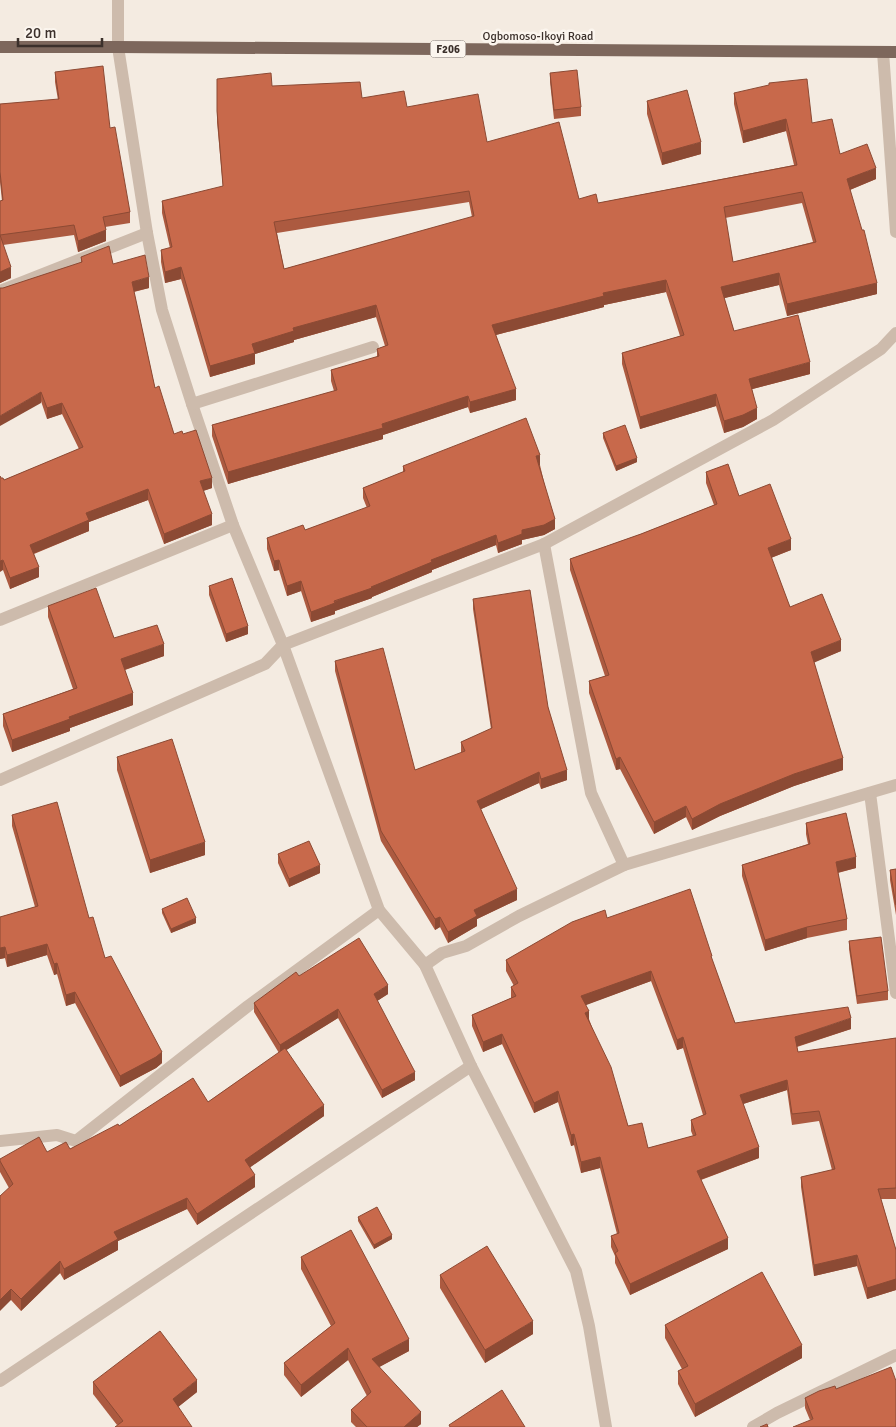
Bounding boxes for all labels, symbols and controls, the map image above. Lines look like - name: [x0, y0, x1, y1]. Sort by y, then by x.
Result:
- scale bar: [18, 15, 101, 47]
- text: 20 m: [25, 24, 56, 42]
- street label: Ogbomoso-Ikoyi Road: [483, 29, 593, 44]
- road number: F206: [430, 41, 466, 58]

